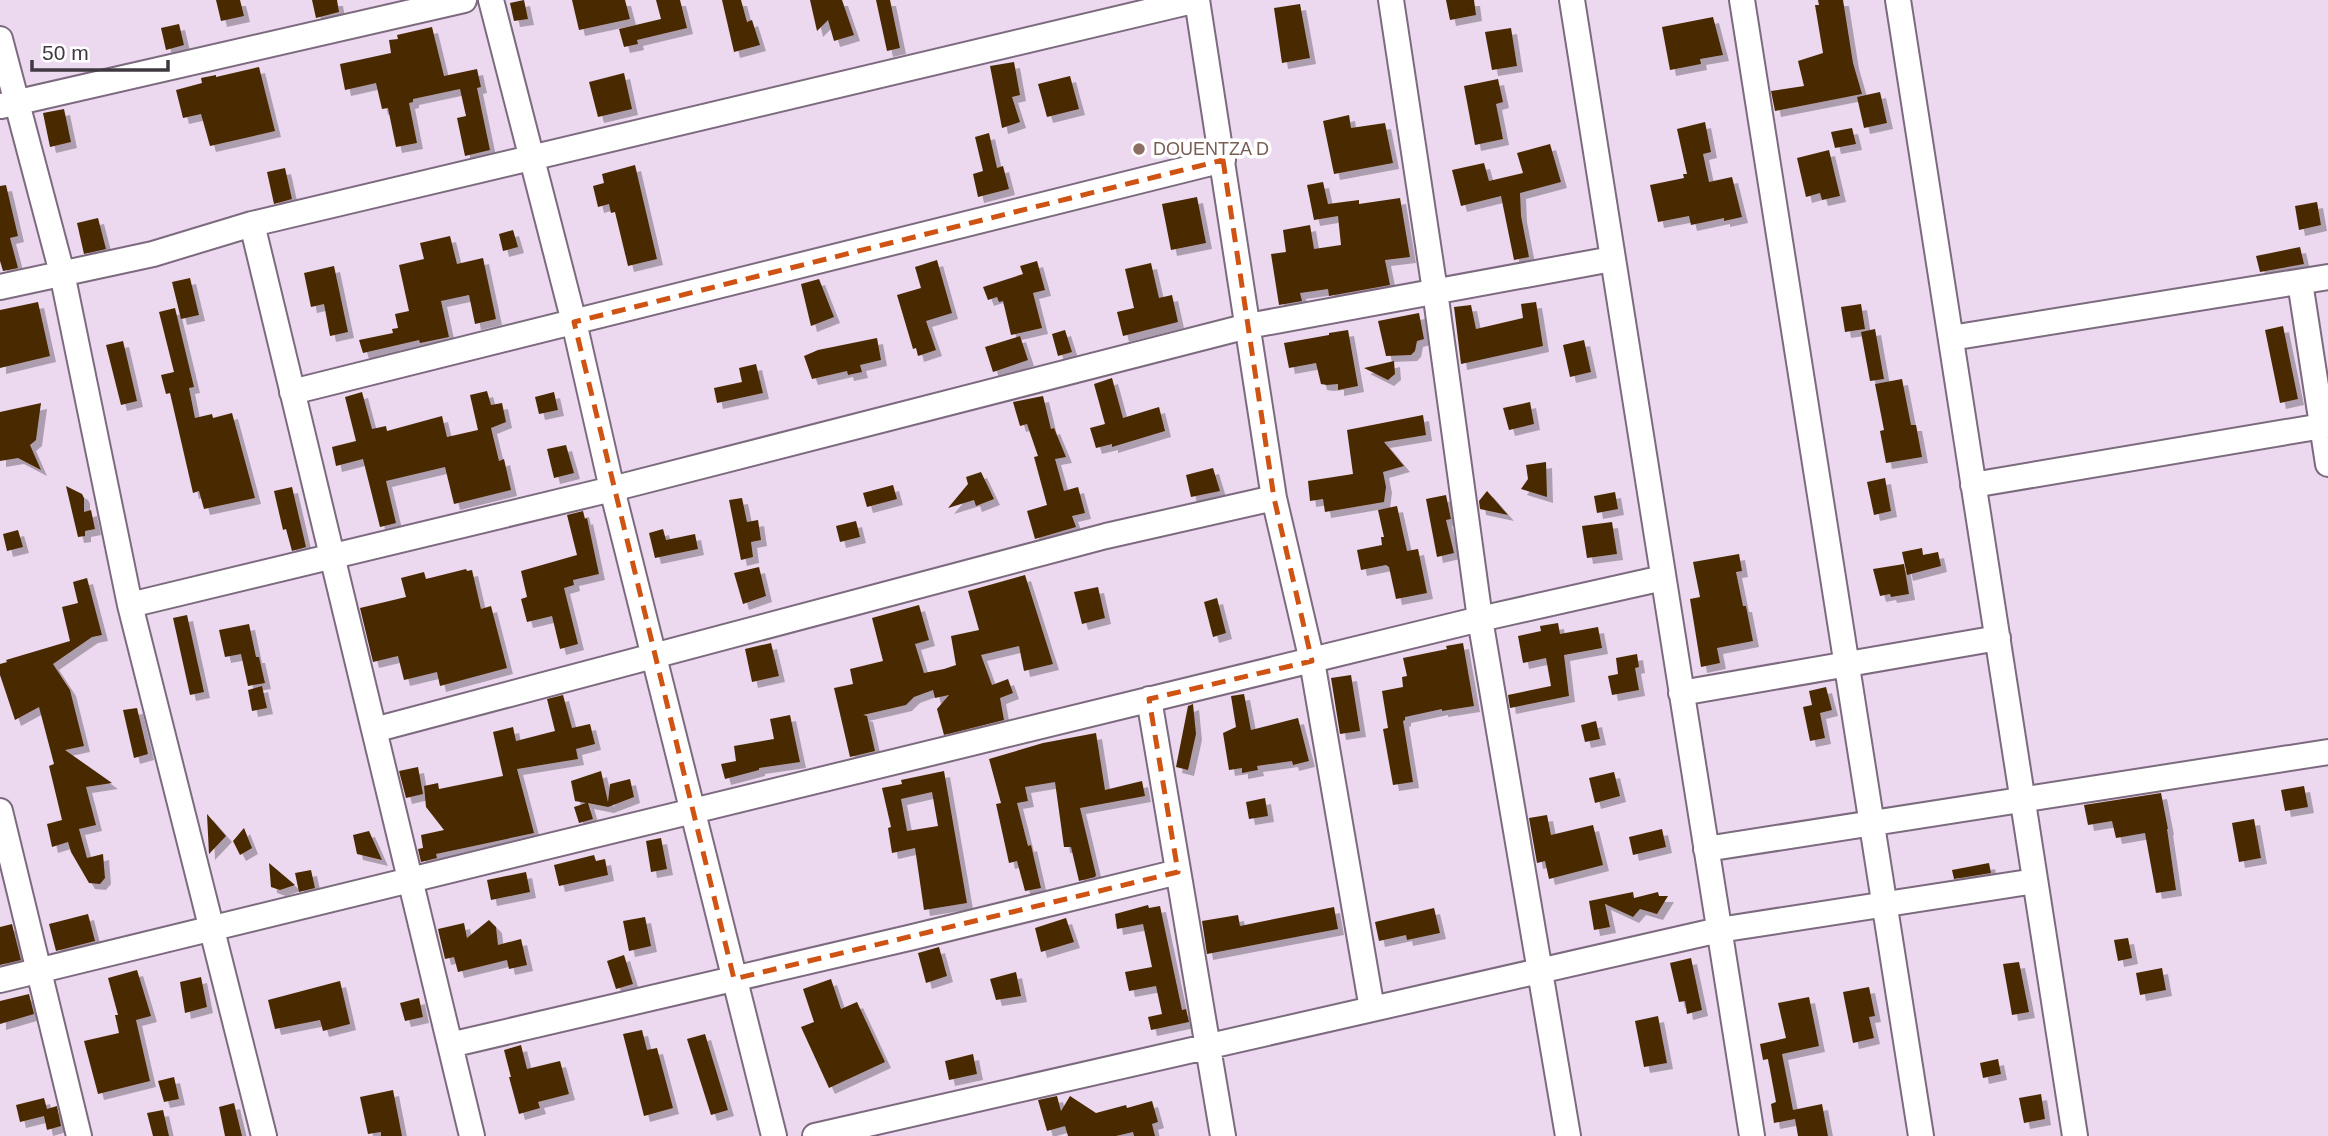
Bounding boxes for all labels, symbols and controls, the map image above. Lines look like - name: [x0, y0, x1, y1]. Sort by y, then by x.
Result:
- scale bar: [32, 28, 168, 72]
- text: 50 m: [42, 41, 89, 64]
- place label: DOUENTZA D: [1153, 139, 1269, 159]
- marker: DOUENTZA D: [1131, 141, 1147, 157]

